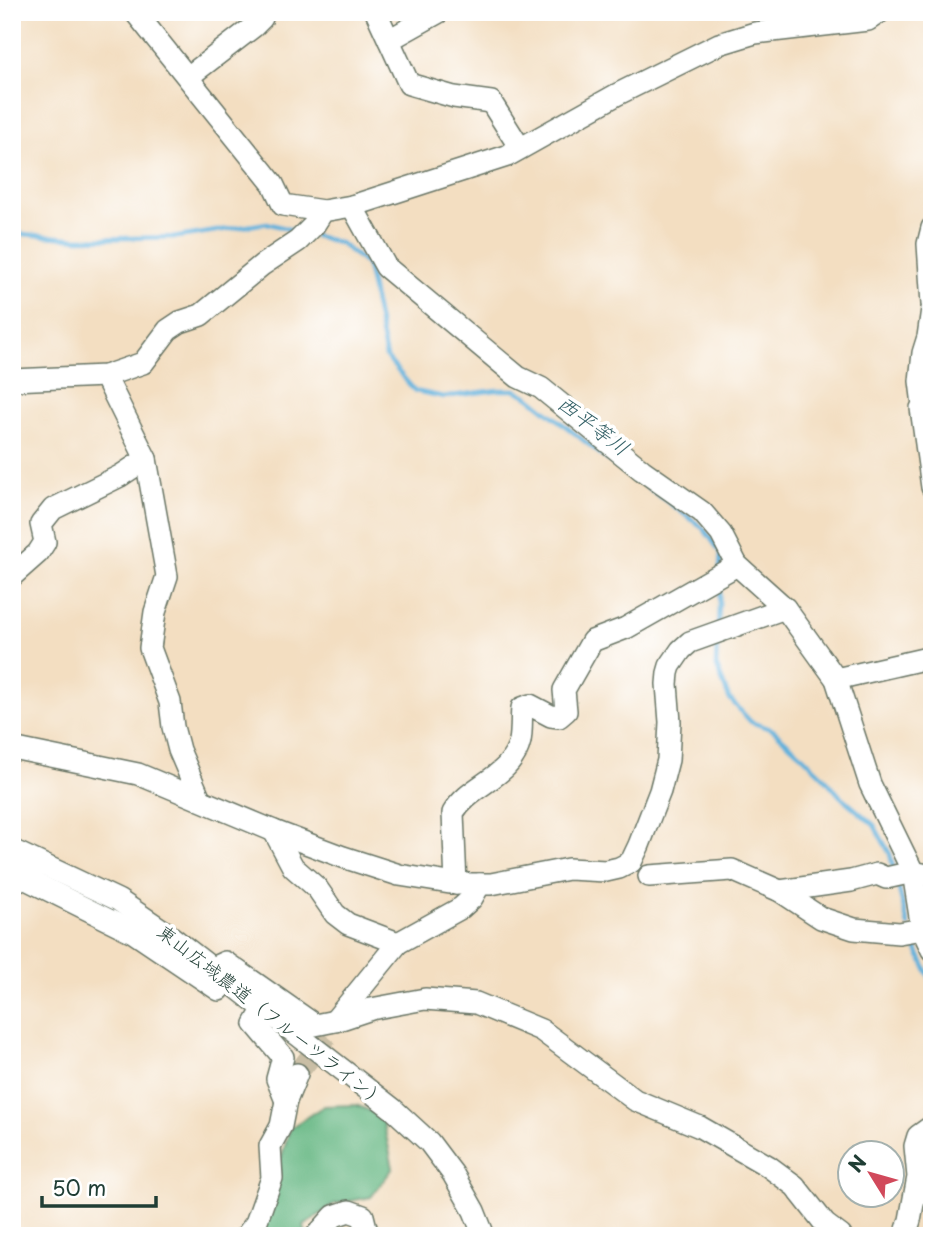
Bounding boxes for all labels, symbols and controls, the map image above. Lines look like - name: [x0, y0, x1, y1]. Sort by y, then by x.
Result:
- water label: 西平等川: [551, 386, 637, 462]
- street label: 東山広域農道（フルーツライン）: [152, 917, 393, 1114]
- north arrow: [836, 1140, 906, 1210]
- text: N: [841, 1149, 872, 1178]
- scale bar: [42, 1164, 156, 1208]
- text: 50 m: [52, 1171, 106, 1203]

